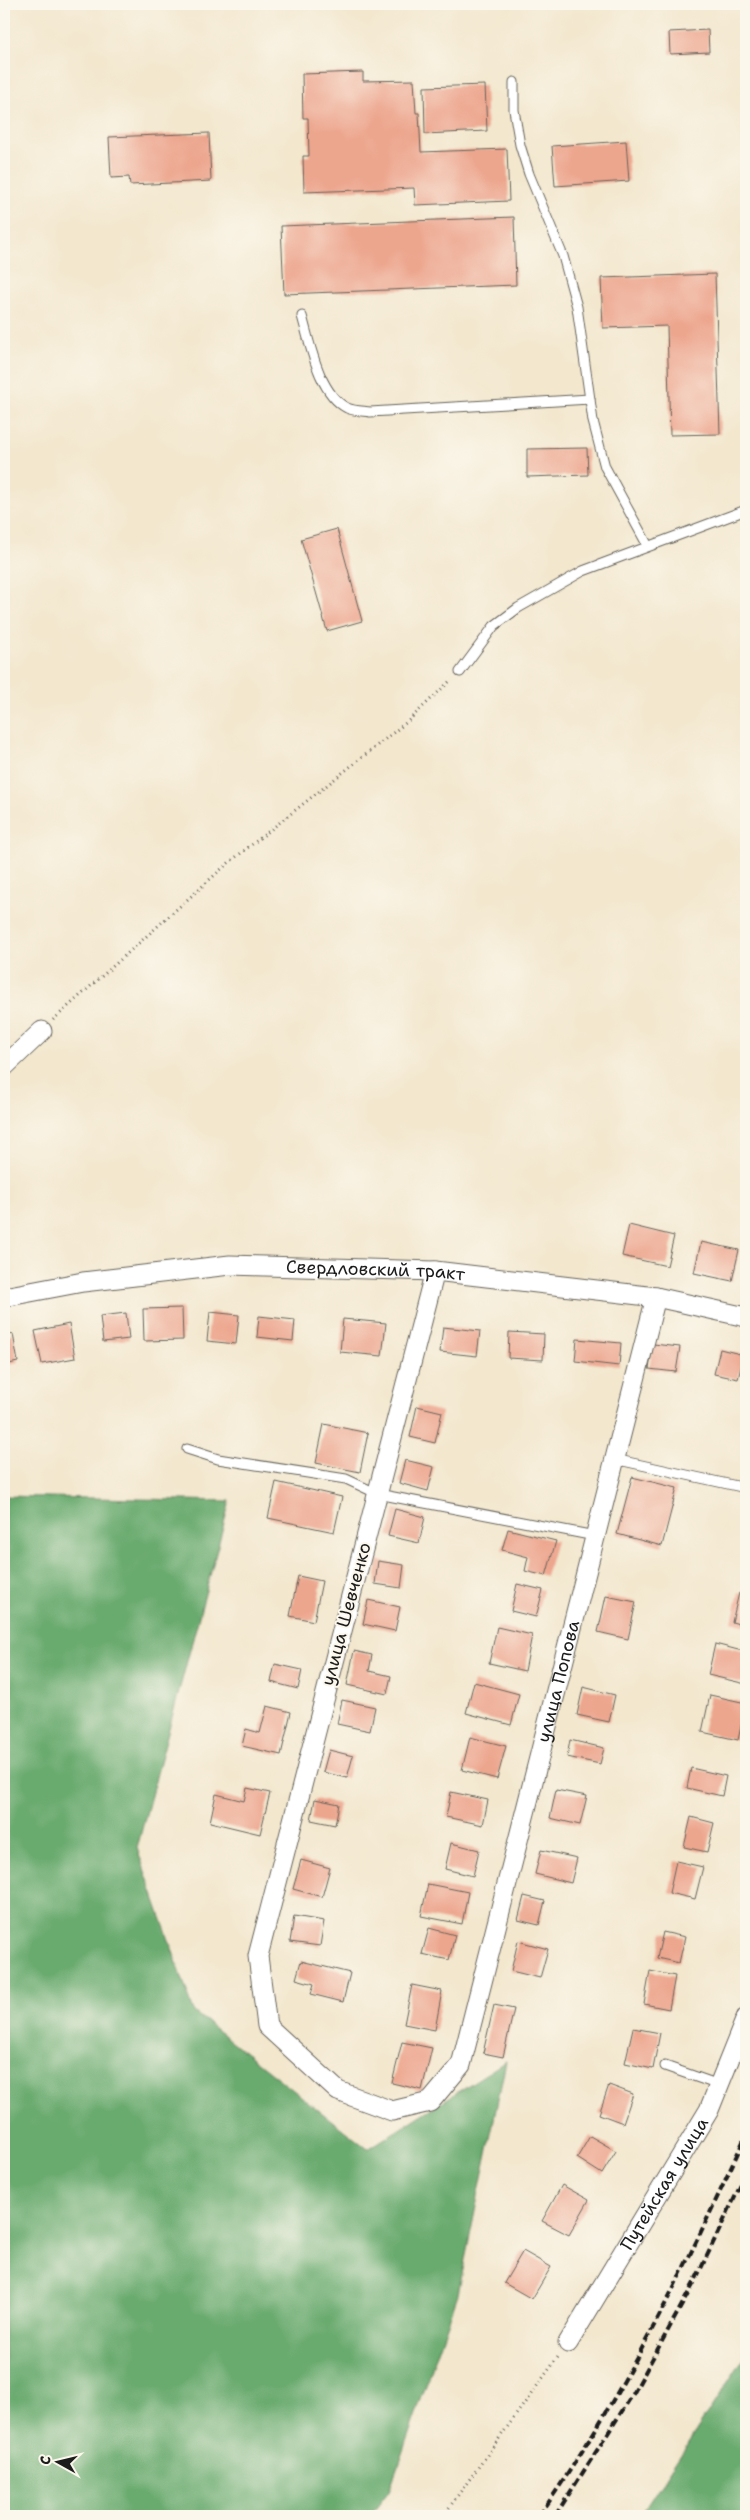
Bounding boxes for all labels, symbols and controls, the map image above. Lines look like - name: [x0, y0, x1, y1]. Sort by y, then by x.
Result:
- street label: Свердловский тракт: [286, 1255, 467, 1287]
- street label: улица Шевченко: [315, 1540, 377, 1688]
- street label: улица Попова: [531, 1618, 585, 1745]
- street label: Путейская улица: [615, 2113, 714, 2255]
- north arrow: [32, 2438, 82, 2488]
- text: С: [36, 2455, 55, 2466]

